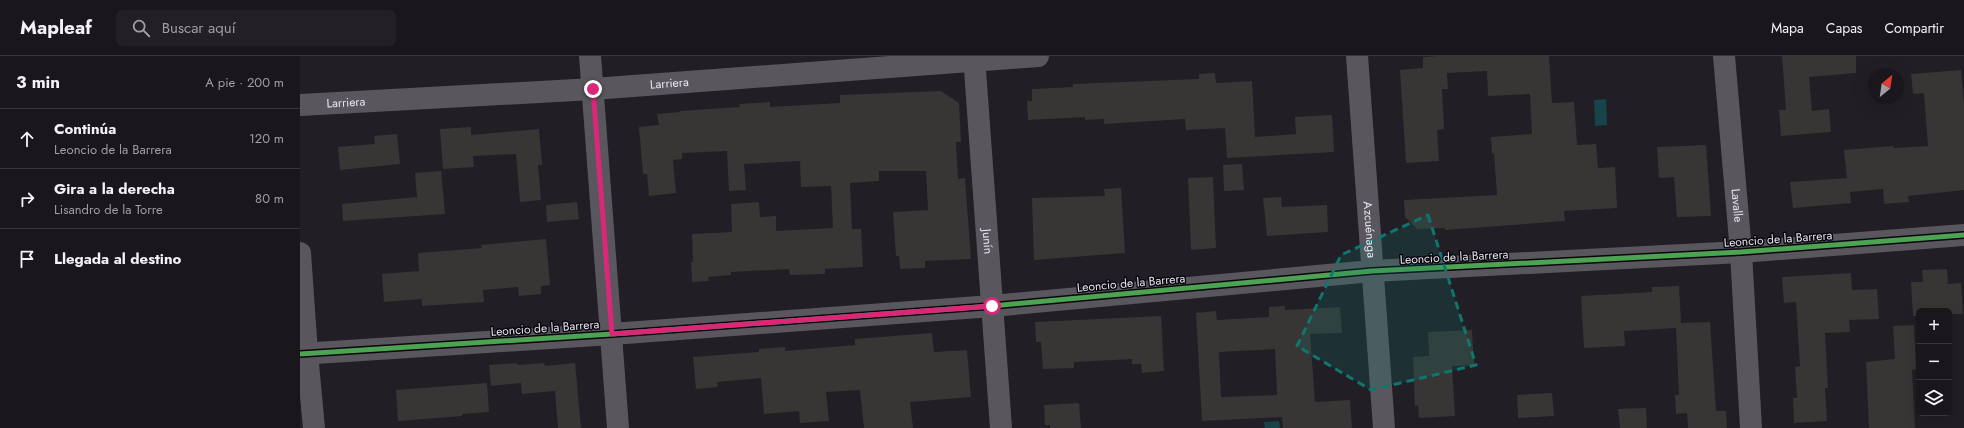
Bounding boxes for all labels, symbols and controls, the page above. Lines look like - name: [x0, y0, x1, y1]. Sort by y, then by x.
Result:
- search box: [116, 10, 396, 46]
- text: Mapleaf: [20, 14, 92, 41]
- icon: search: [130, 17, 152, 39]
- text: Buscar aquí: [162, 17, 236, 39]
- text: Mapa: [1771, 18, 1804, 38]
- text: Capas: [1826, 18, 1863, 38]
- text: Compartir: [1885, 18, 1944, 38]
- north arrow: [1868, 68, 1904, 104]
- text: 3 min: [16, 70, 60, 94]
- text: A pie · 200 m: [205, 73, 284, 92]
- street label: Larriera: [649, 73, 690, 94]
- route end: [584, 80, 602, 98]
- street label: Larriera: [326, 92, 366, 113]
- text: Continúa: [54, 118, 116, 140]
- icon: ahead: [16, 128, 38, 150]
- text: 120 m: [249, 129, 284, 148]
- text: Leoncio de la Barrera: [54, 140, 172, 159]
- text: Gira a la derecha: [54, 178, 175, 200]
- icon: right: [16, 188, 38, 210]
- street label: Lavalle: [1727, 188, 1747, 223]
- text: 80 m: [255, 189, 284, 208]
- text: Lisandro de la Torre: [54, 200, 163, 219]
- street label: Azcuénaga: [1359, 201, 1381, 259]
- street label: Junín: [977, 226, 997, 255]
- street label: Leoncio de la Barrera: [1723, 226, 1833, 252]
- street label: Leoncio de la Barrera: [1399, 245, 1509, 269]
- icon: arrive: [16, 248, 38, 270]
- text: Llegada al destino: [54, 248, 181, 270]
- street label: Leoncio de la Barrera: [1076, 269, 1186, 297]
- route start: [983, 297, 1001, 315]
- map controls: [1916, 308, 1952, 416]
- button: +: [1916, 308, 1952, 344]
- street label: Leoncio de la Barrera: [490, 315, 600, 341]
- button: −: [1916, 344, 1952, 380]
- button: layers: [1916, 380, 1952, 416]

